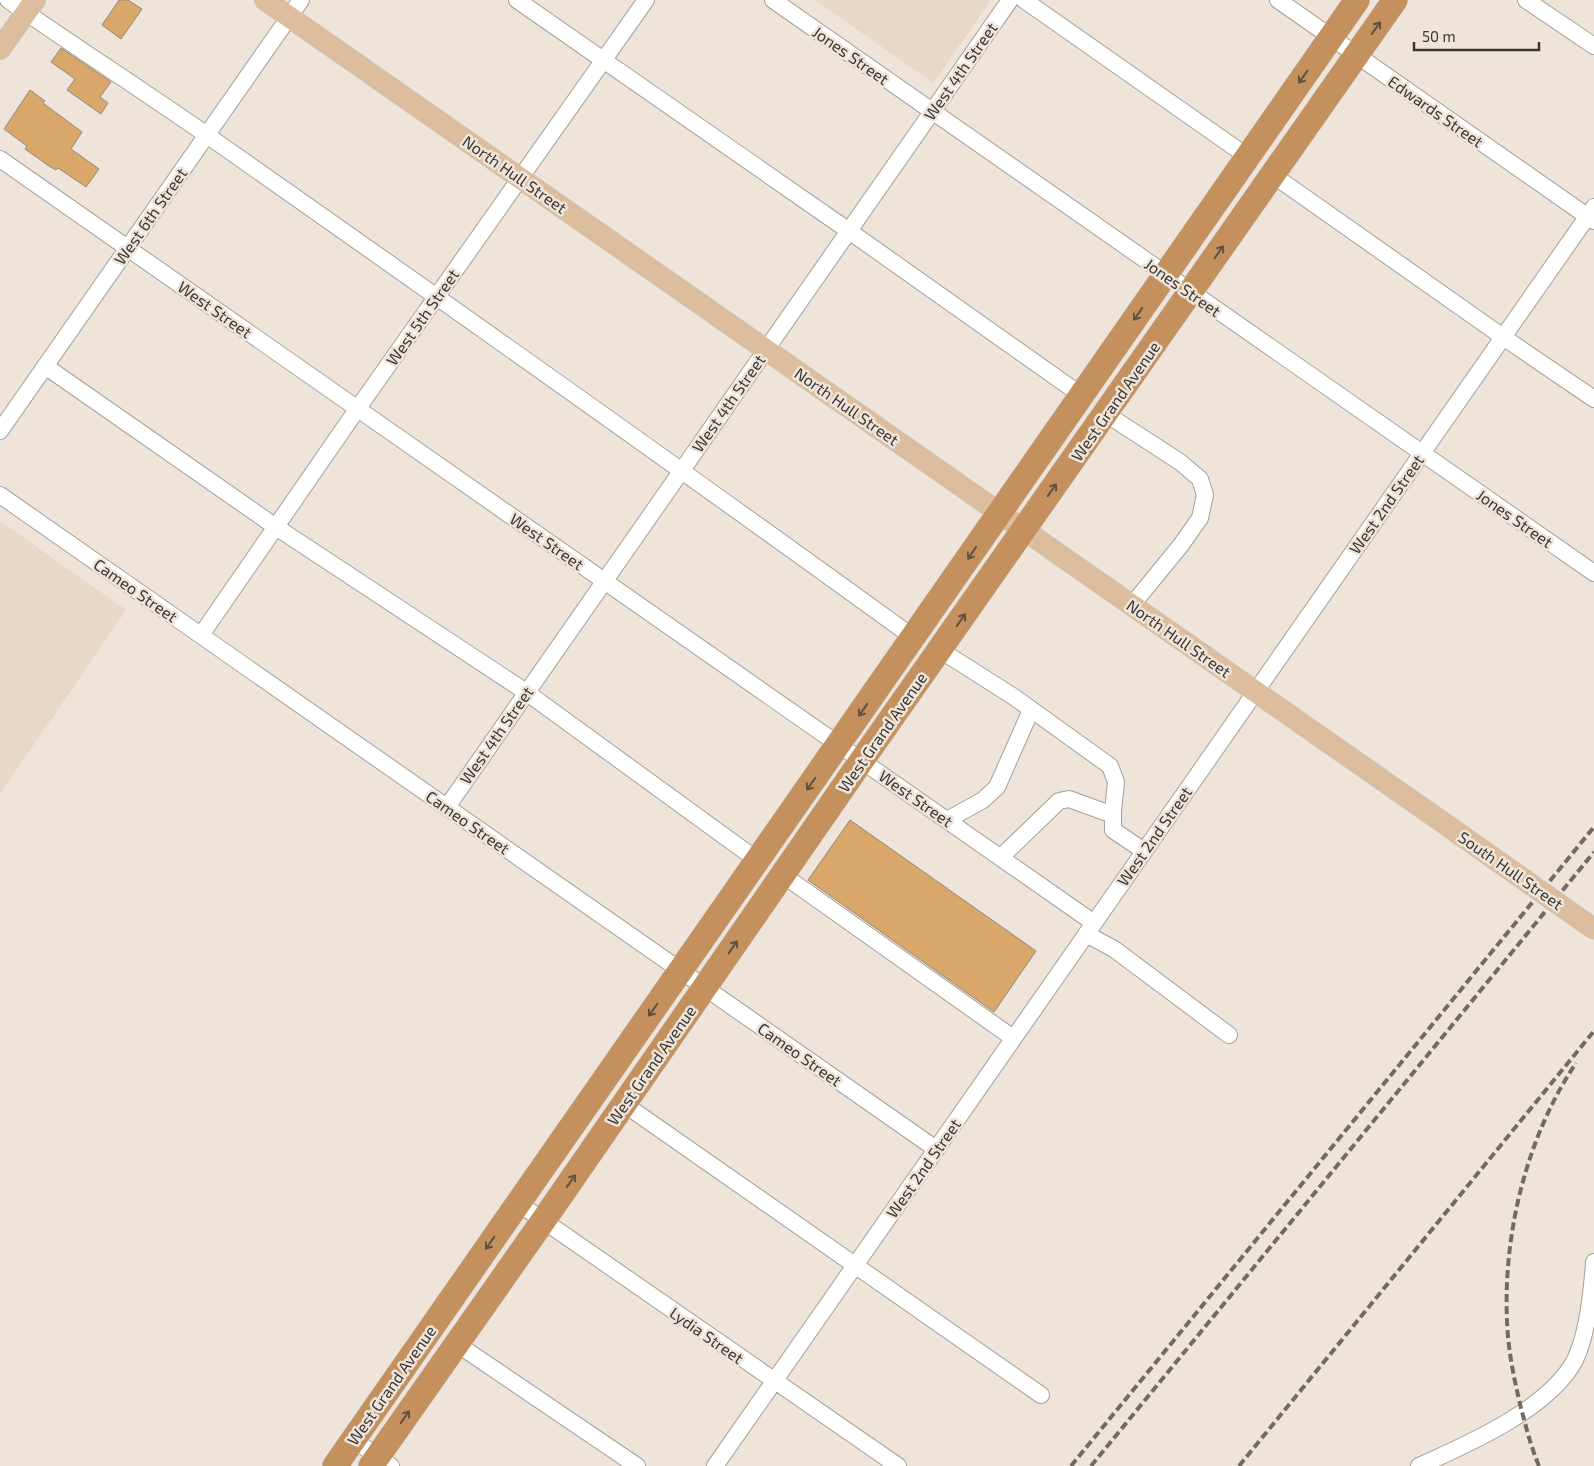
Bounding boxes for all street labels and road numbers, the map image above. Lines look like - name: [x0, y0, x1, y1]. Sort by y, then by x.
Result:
- street label: West 4th Street: [919, 19, 1001, 123]
- street label: Jones Street: [809, 22, 893, 88]
- street label: Edwards Street: [1385, 71, 1487, 151]
- street label: North Hull Street: [459, 131, 571, 217]
- street label: West 6th Street: [110, 164, 190, 268]
- street label: Jones Street: [1141, 254, 1225, 320]
- street label: West 5th Street: [382, 265, 462, 369]
- street label: West Street: [174, 277, 256, 341]
- street label: West Grand Avenue: [1067, 337, 1163, 465]
- street label: West 4th Street: [687, 351, 769, 455]
- street label: North Hull Street: [791, 363, 903, 449]
- street label: West 2nd Street: [1345, 451, 1427, 557]
- street label: Jones Street: [1473, 485, 1557, 551]
- street label: West Street: [506, 509, 588, 573]
- street label: Cameo Street: [91, 554, 181, 626]
- street label: North Hull Street: [1123, 595, 1235, 681]
- street label: West Grand Avenue: [834, 668, 930, 796]
- street label: West 4th Street: [455, 683, 537, 787]
- street label: West Street: [875, 766, 957, 830]
- street label: West 2nd Street: [1113, 783, 1195, 889]
- street label: Cameo Street: [423, 786, 513, 858]
- street label: South Hull Street: [1455, 827, 1567, 913]
- street label: West Grand Avenue: [603, 1001, 699, 1129]
- street label: Cameo Street: [755, 1018, 845, 1090]
- street label: West 2nd Street: [882, 1115, 964, 1221]
- street label: Lydia Street: [667, 1303, 747, 1367]
- street label: West Grand Avenue: [343, 1321, 439, 1449]

